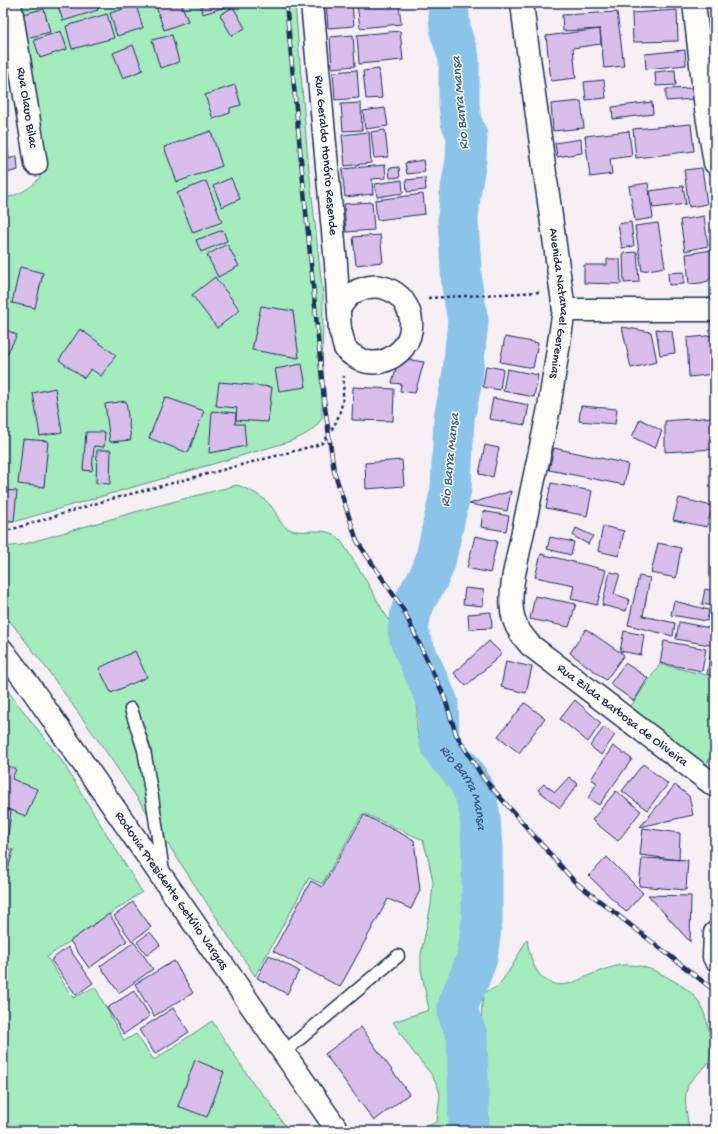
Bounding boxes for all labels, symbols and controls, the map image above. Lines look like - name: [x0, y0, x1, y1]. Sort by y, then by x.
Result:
- water label: Rio Barra Mansa: [448, 54, 474, 151]
- street label: Rua Olauo Bilac: [13, 66, 41, 149]
- street label: Rua Geraldo Honório Resende: [311, 75, 341, 236]
- street label: Avenida Natanael Geremias: [545, 227, 572, 381]
- water label: Rio Barra Mansa: [438, 411, 464, 508]
- street label: Rua Zilda Barbosa de Oliveira: [554, 661, 691, 770]
- water label: Rio Barra Mansa: [435, 742, 489, 832]
- street label: Rodovia Presidente Getúlio Vargas: [111, 809, 232, 974]

